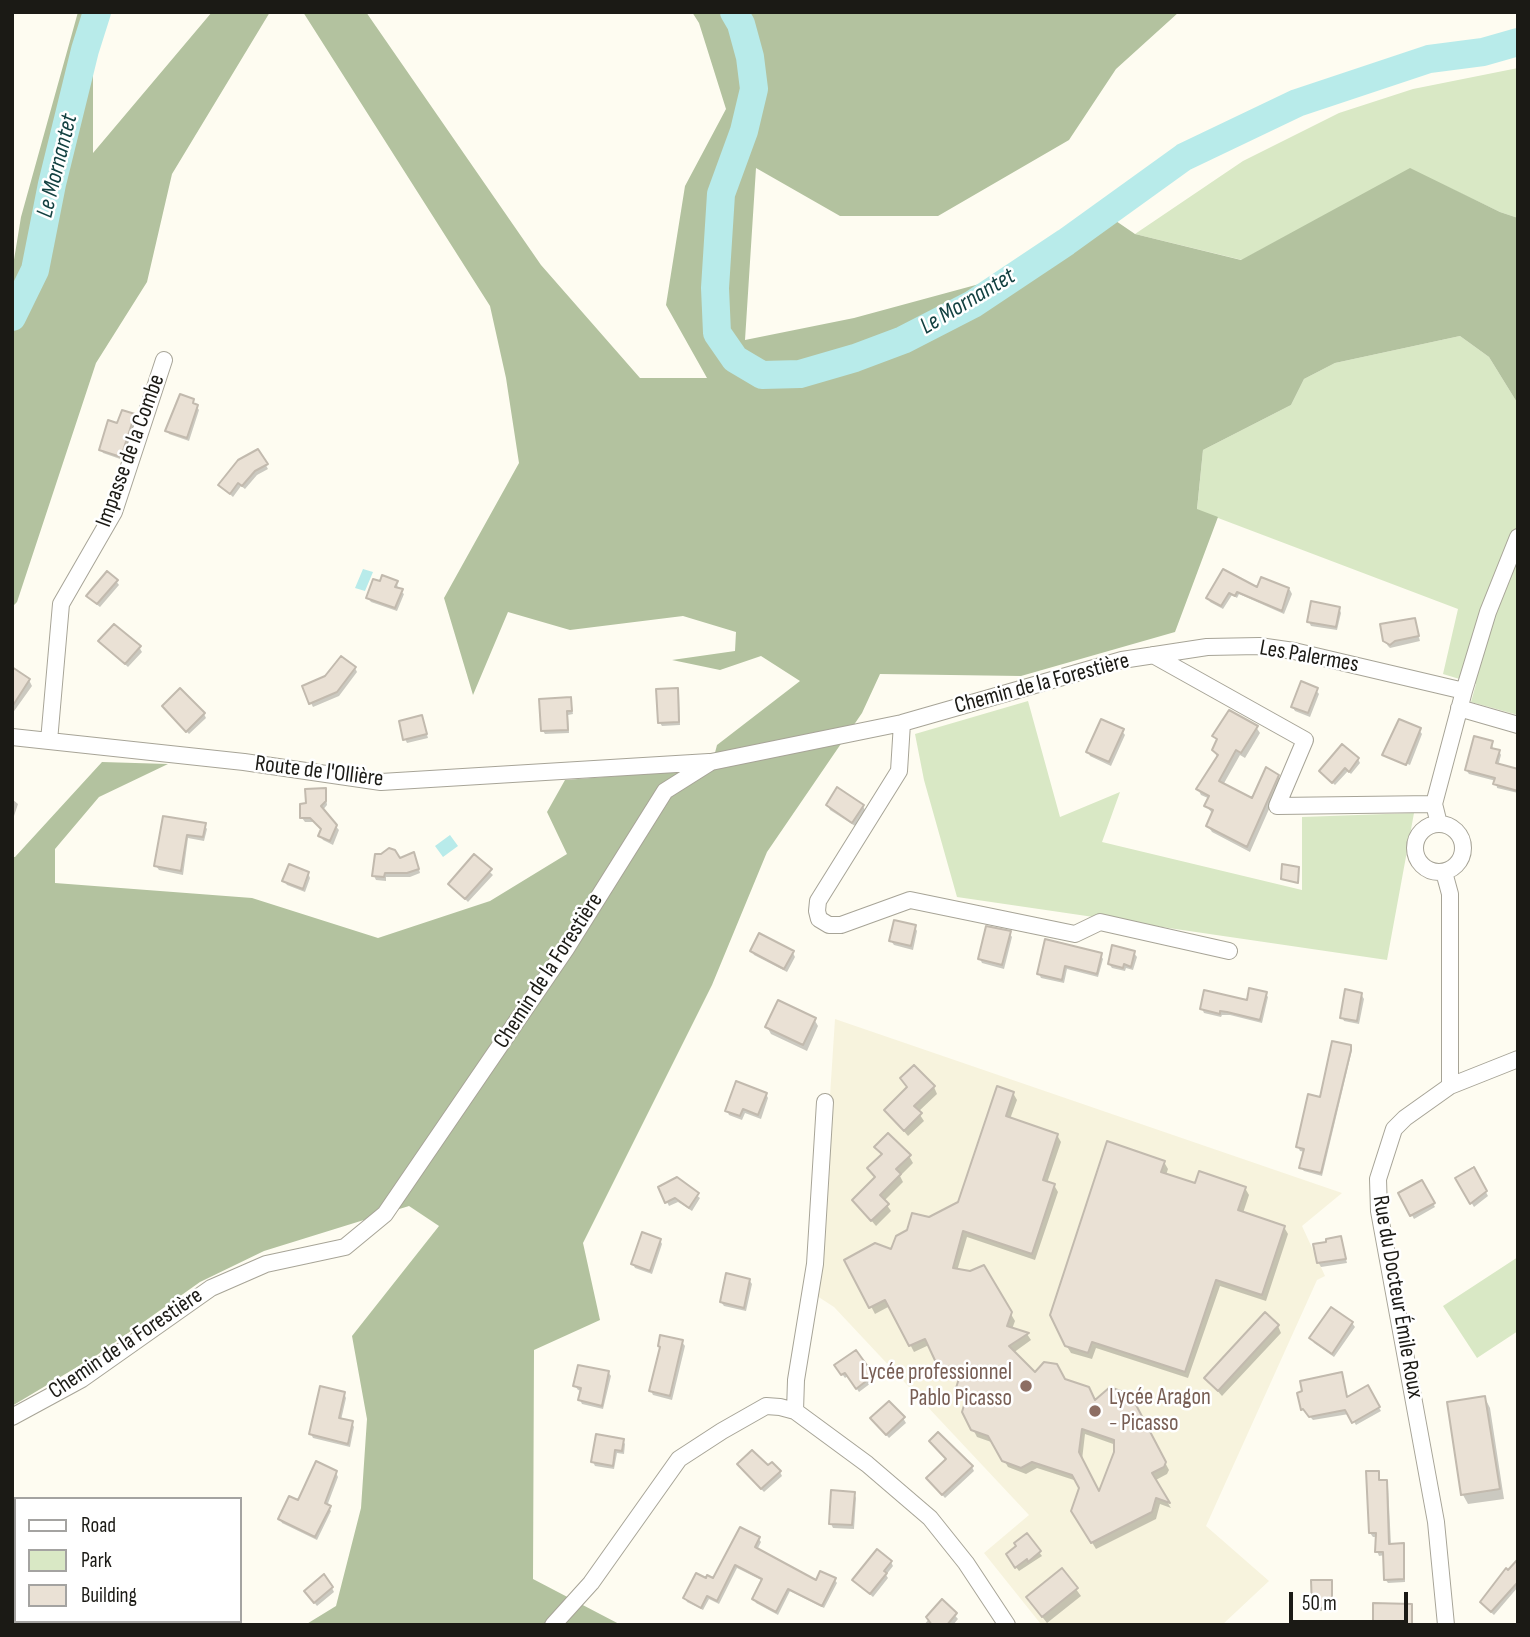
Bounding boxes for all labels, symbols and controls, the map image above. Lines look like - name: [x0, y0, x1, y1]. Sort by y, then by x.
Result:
- water label: Le Mornantet: [31, 111, 85, 221]
- water label: Le Mornantet: [915, 262, 1021, 342]
- street label: Impasse de la Combe: [91, 371, 171, 531]
- street label: Les Palermes: [1257, 635, 1361, 679]
- street label: Chemin de la Forestière: [952, 647, 1132, 721]
- street label: Route de l'Ollière: [253, 750, 385, 794]
- street label: Chemin de la Forestière: [488, 888, 610, 1054]
- street label: Rue du Docteur Émile Roux: [1366, 1193, 1428, 1401]
- street label: Chemin de la Forestière: [44, 1282, 208, 1406]
- place label: Lycée professionnel Pablo Picasso: [860, 1359, 1012, 1413]
- marker: Lycée professionnel Pablo Picasso: [1018, 1378, 1034, 1394]
- place label: Lycée Aragon - Picasso: [1109, 1384, 1211, 1438]
- marker: Lycée Aragon - Picasso: [1087, 1403, 1103, 1419]
- legend: [14, 1497, 242, 1623]
- text: Road: [81, 1513, 116, 1538]
- text: Park: [81, 1548, 112, 1573]
- scale bar: [1292, 1578, 1411, 1622]
- text: Building: [81, 1583, 137, 1608]
- text: 50 m: [1302, 1591, 1337, 1616]

